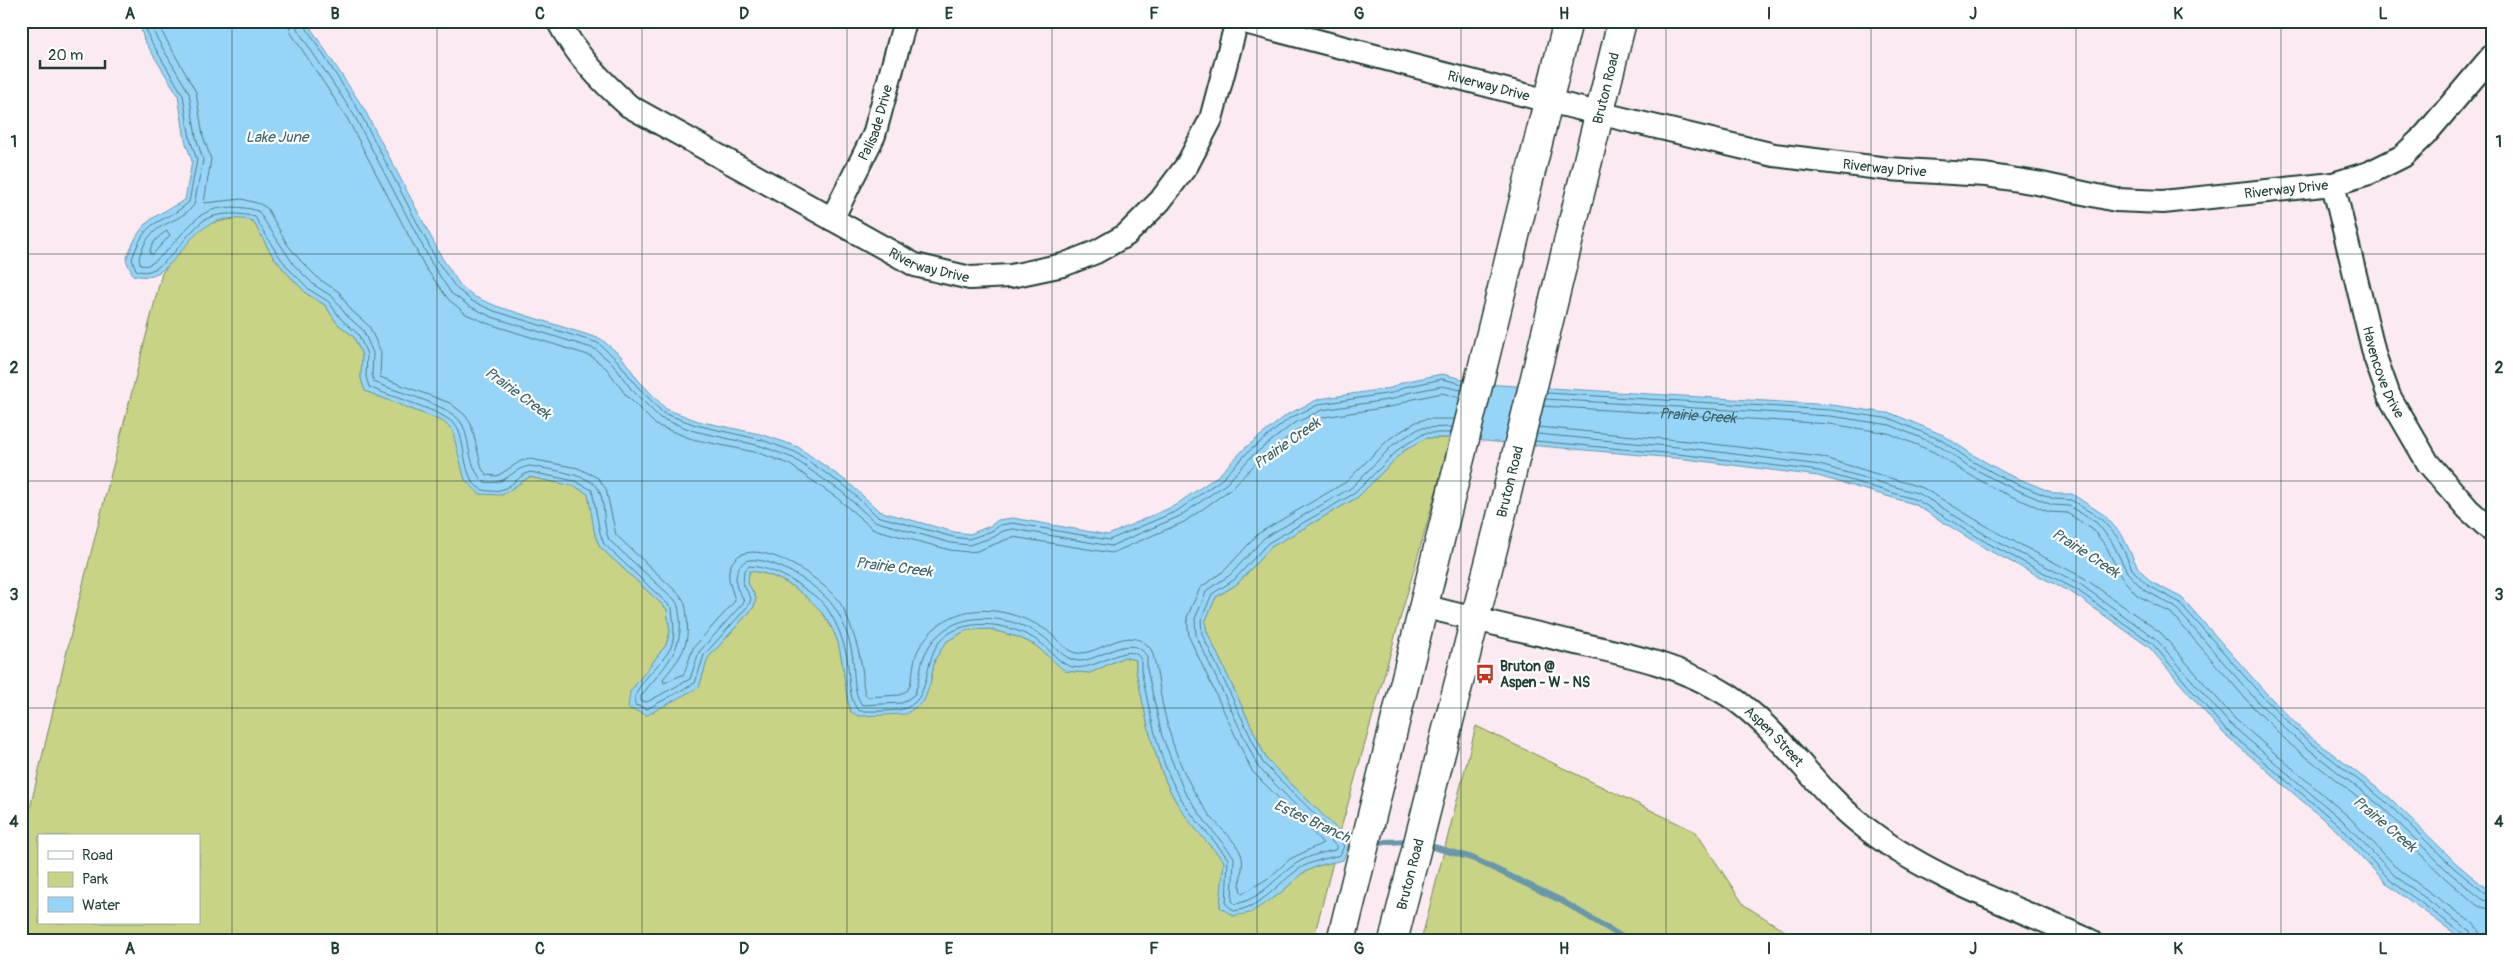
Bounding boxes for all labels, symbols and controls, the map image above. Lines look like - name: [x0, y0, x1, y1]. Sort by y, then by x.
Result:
- text: A: [125, 4, 136, 24]
- text: B: [330, 4, 340, 24]
- text: C: [535, 4, 545, 24]
- text: D: [739, 4, 749, 24]
- text: E: [945, 4, 954, 24]
- text: F: [1149, 4, 1159, 24]
- text: G: [1354, 4, 1365, 24]
- text: H: [1559, 4, 1569, 24]
- text: I: [1767, 4, 1771, 24]
- text: J: [1969, 4, 1977, 24]
- text: K: [2173, 4, 2183, 24]
- text: L: [2378, 4, 2388, 24]
- scale bar: [40, 38, 105, 70]
- text: 20 m: [48, 46, 83, 65]
- street label: Bruton Road: [1589, 51, 1623, 126]
- street label: Riverway Drive: [1446, 67, 1532, 105]
- street label: Palisade Drive: [855, 83, 896, 164]
- water label: Lake June: [246, 128, 310, 147]
- text: 1: [11, 132, 17, 152]
- text: 1: [2496, 132, 2502, 152]
- street label: Riverway Drive: [1842, 156, 1927, 180]
- street label: Riverway Drive: [2243, 177, 2329, 202]
- street label: Riverway Drive: [886, 244, 971, 287]
- street label: Havencove Drive: [2359, 324, 2408, 421]
- text: 2: [10, 358, 19, 378]
- text: 2: [2495, 358, 2504, 378]
- water label: Prairie Creek: [481, 363, 556, 425]
- water label: Prairie Creek: [1659, 404, 1738, 428]
- water label: Prairie Creek: [1250, 413, 1326, 473]
- street label: Bruton Road: [1493, 444, 1527, 519]
- water label: Prairie Creek: [2048, 524, 2125, 583]
- water label: Prairie Creek: [855, 553, 935, 582]
- text: 3: [10, 585, 19, 605]
- text: 3: [2495, 585, 2504, 605]
- place label: Bruton @ Aspen - W - NS: [1500, 658, 1590, 691]
- bus stop icon: Bruton @ Aspen - W - NS: [1474, 663, 1496, 685]
- street label: Aspen Street: [1741, 703, 1807, 770]
- water label: Prairie Creek: [2349, 792, 2422, 858]
- water label: Estes Branch: [1271, 796, 1354, 848]
- text: 4: [9, 812, 19, 832]
- text: 4: [2494, 812, 2504, 832]
- legend: [38, 834, 200, 924]
- street label: Bruton Road: [1393, 837, 1428, 912]
- text: Road: [82, 846, 113, 865]
- text: Park: [82, 870, 109, 889]
- text: Water: [82, 896, 121, 915]
- text: A: [125, 939, 136, 959]
- text: B: [330, 939, 340, 959]
- text: C: [535, 939, 545, 959]
- text: D: [739, 939, 749, 959]
- text: E: [945, 939, 954, 959]
- text: F: [1149, 939, 1159, 959]
- text: G: [1354, 939, 1365, 959]
- text: H: [1559, 939, 1569, 959]
- text: I: [1767, 939, 1771, 959]
- text: J: [1969, 939, 1977, 959]
- text: K: [2173, 939, 2183, 959]
- text: L: [2378, 939, 2388, 959]

